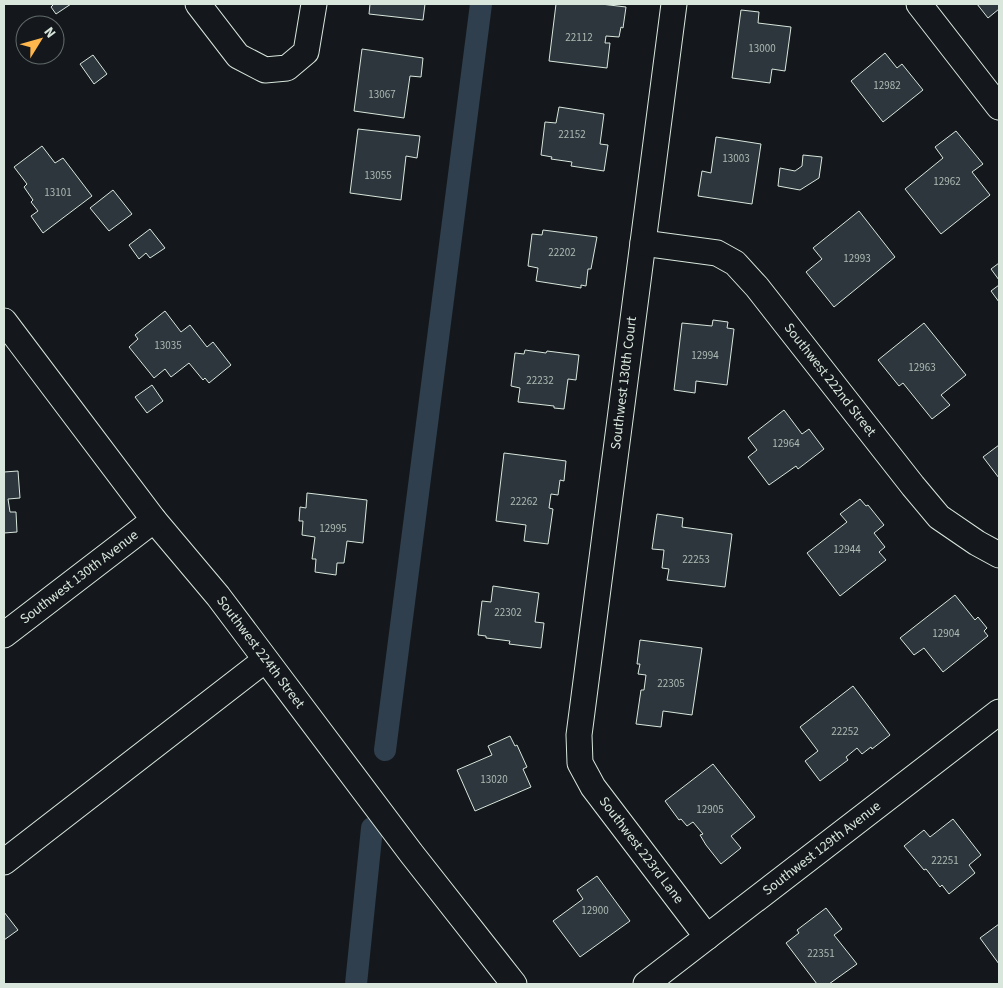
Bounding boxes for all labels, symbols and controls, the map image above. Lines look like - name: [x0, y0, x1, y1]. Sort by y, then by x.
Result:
- north arrow: [15, 15, 65, 65]
- text: N: [39, 23, 60, 43]
- house number: 22112: [565, 30, 593, 45]
- house number: 13000: [748, 41, 776, 56]
- house number: 12982: [873, 78, 901, 93]
- house number: 13067: [368, 87, 396, 102]
- house number: 22152: [558, 127, 586, 142]
- house number: 13003: [722, 151, 750, 166]
- house number: 13055: [364, 168, 392, 183]
- house number: 12962: [933, 174, 961, 189]
- house number: 13101: [44, 185, 72, 200]
- house number: 22202: [548, 245, 576, 260]
- house number: 12993: [843, 251, 871, 266]
- street label: Southwest 130th Court: [606, 315, 642, 451]
- street label: Southwest 222nd Street: [779, 319, 881, 441]
- house number: 13035: [154, 338, 182, 353]
- house number: 12994: [691, 348, 719, 363]
- house number: 12963: [908, 360, 936, 375]
- house number: 22232: [526, 373, 554, 388]
- house number: 12964: [772, 436, 800, 451]
- house number: 22262: [510, 494, 538, 509]
- house number: 12995: [319, 521, 347, 536]
- street label: Southwest 130th Avenue: [16, 525, 143, 629]
- house number: 12944: [833, 542, 861, 557]
- house number: 22253: [682, 552, 710, 567]
- street label: Southwest 224th Street: [211, 592, 309, 713]
- house number: 22302: [494, 605, 522, 620]
- house number: 12904: [932, 626, 960, 641]
- house number: 22305: [657, 676, 685, 691]
- house number: 22252: [831, 724, 859, 739]
- house number: 13020: [480, 772, 508, 787]
- street label: Southwest 223rd Lane: [594, 793, 688, 908]
- street label: Southwest 129th Avenue: [759, 796, 885, 901]
- house number: 12905: [696, 802, 724, 817]
- house number: 22251: [931, 853, 959, 868]
- house number: 12900: [581, 903, 609, 918]
- house number: 22351: [807, 946, 835, 961]

